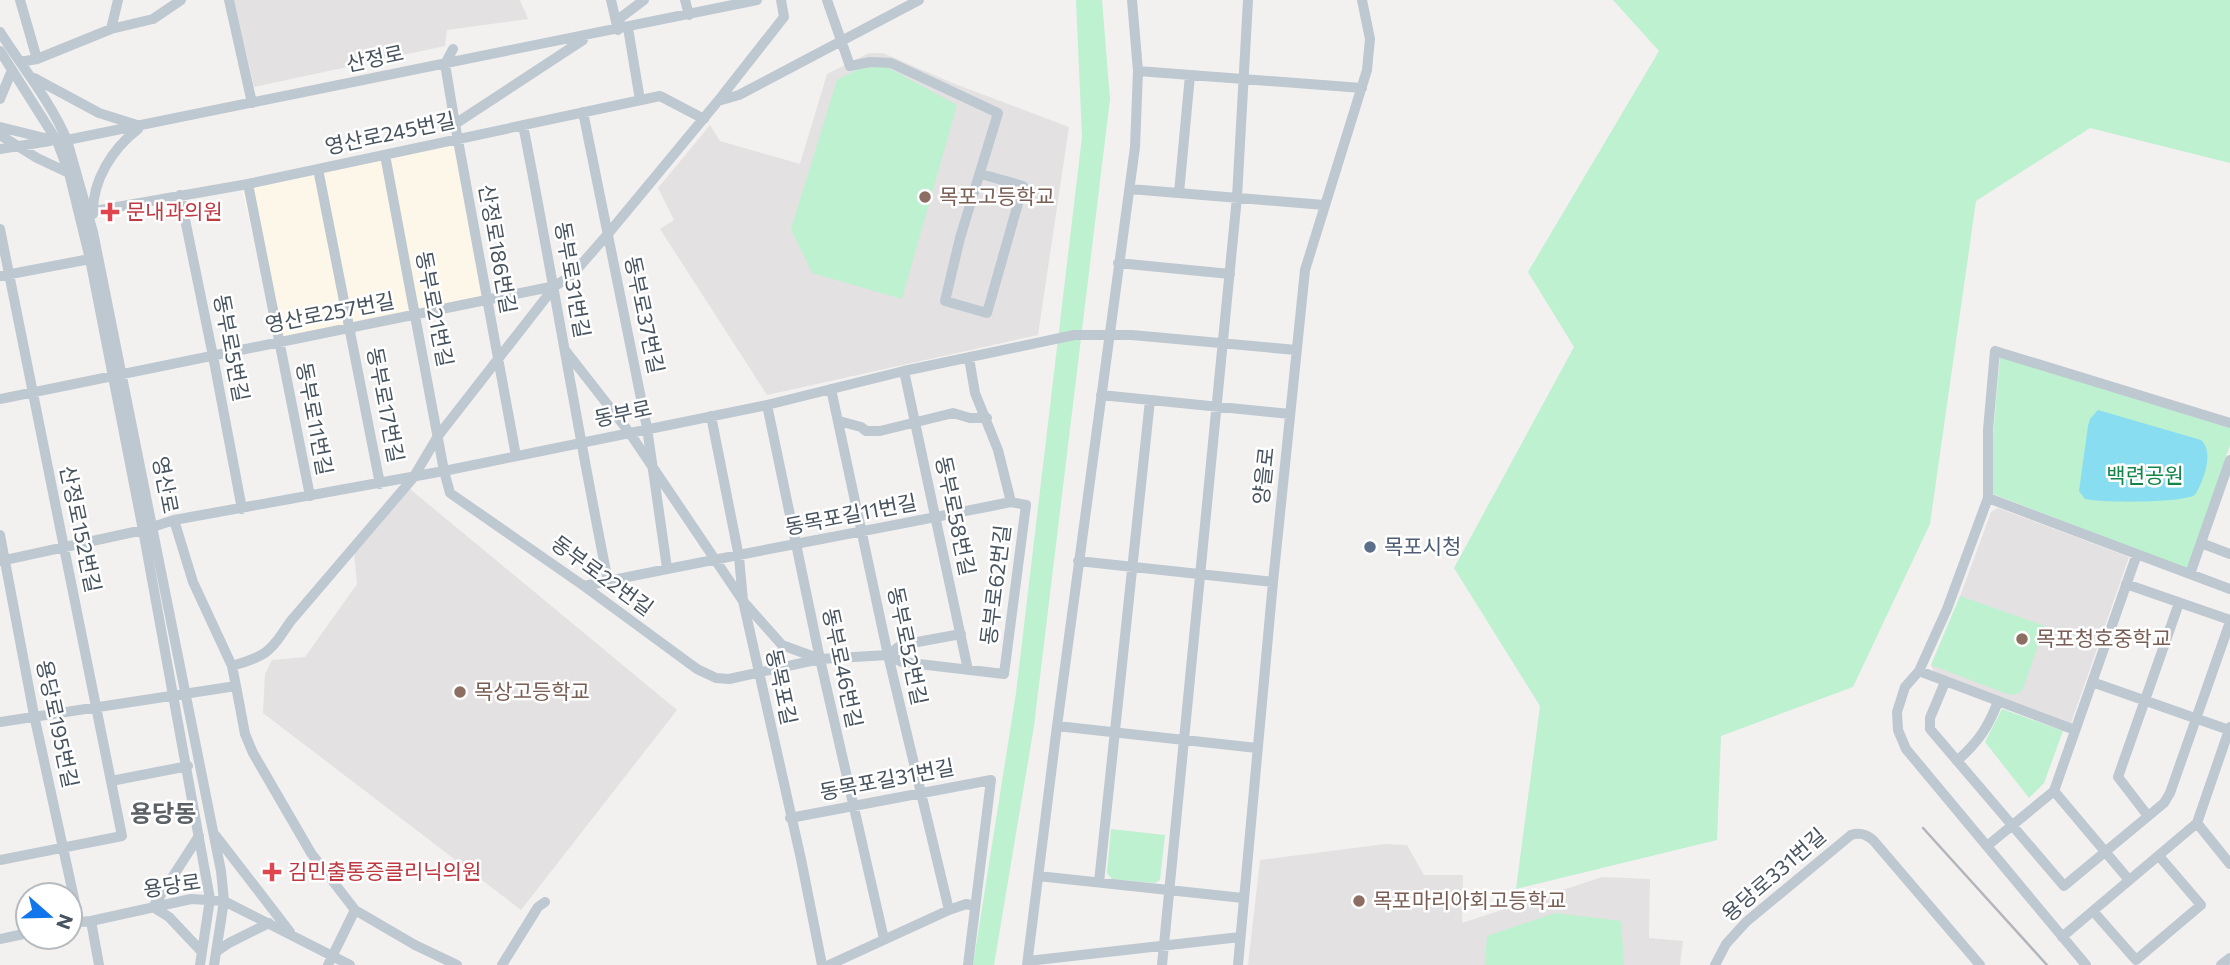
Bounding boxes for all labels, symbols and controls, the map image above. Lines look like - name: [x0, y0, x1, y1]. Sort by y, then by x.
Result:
- street label: 산정로: [344, 39, 406, 76]
- street label: 영산로245번길: [322, 107, 457, 159]
- street label: 산정로186번길: [475, 182, 522, 315]
- place label: 목포고등학교: [939, 183, 1055, 208]
- marker: 목포고등학교: [917, 189, 933, 205]
- place label: 문내과의원: [126, 198, 223, 223]
- marker: 문내과의원: [100, 202, 120, 222]
- street label: 동부로31번길: [551, 220, 596, 340]
- street label: 동부로21번길: [412, 249, 459, 369]
- street label: 동부로37번길: [621, 254, 670, 376]
- street label: 영산로257번길: [263, 287, 397, 336]
- street label: 동부로5번길: [210, 292, 255, 403]
- street label: 동부로17번길: [363, 345, 410, 464]
- street label: 동부로11번길: [292, 360, 339, 477]
- street label: 동부로: [592, 394, 654, 431]
- street label: 양을로: [1247, 446, 1278, 506]
- street label: 영산로: [149, 454, 184, 516]
- street label: 동부로58번길: [932, 454, 981, 578]
- park label: 백련공원: [2106, 462, 2184, 487]
- street label: 산정로152번길: [56, 463, 107, 595]
- street label: 동목포길11번길: [783, 488, 919, 539]
- street label: 동부로62번길: [975, 523, 1014, 646]
- street label: 동부로22번길: [547, 529, 659, 620]
- place label: 목포시청: [1384, 533, 1461, 558]
- marker: 목포시청: [1362, 539, 1378, 555]
- street label: 동부로52번길: [884, 584, 933, 707]
- street label: 동부로46번길: [819, 605, 868, 730]
- place label: 목포청호중학교: [2036, 625, 2171, 650]
- marker: 목포청호중학교: [2014, 631, 2030, 647]
- street label: 동목포길: [762, 646, 803, 727]
- street label: 용당로195번길: [33, 657, 84, 790]
- place label: 목상고등학교: [474, 678, 590, 703]
- marker: 목상고등학교: [452, 684, 468, 700]
- street label: 동목포길31번길: [817, 753, 956, 804]
- district label: 용당동: [130, 798, 196, 827]
- street label: 용당로331번길: [1716, 822, 1830, 926]
- place label: 김민출통증클리닉의원: [288, 858, 481, 883]
- marker: 김민출통증클리닉의원: [262, 862, 282, 882]
- street label: 용당로: [141, 868, 202, 901]
- north arrow: [14, 881, 84, 951]
- place label: 목포마리아회고등학교: [1373, 887, 1566, 912]
- marker: 목포마리아회고등학교: [1351, 893, 1367, 909]
- text: N: [52, 911, 79, 933]

